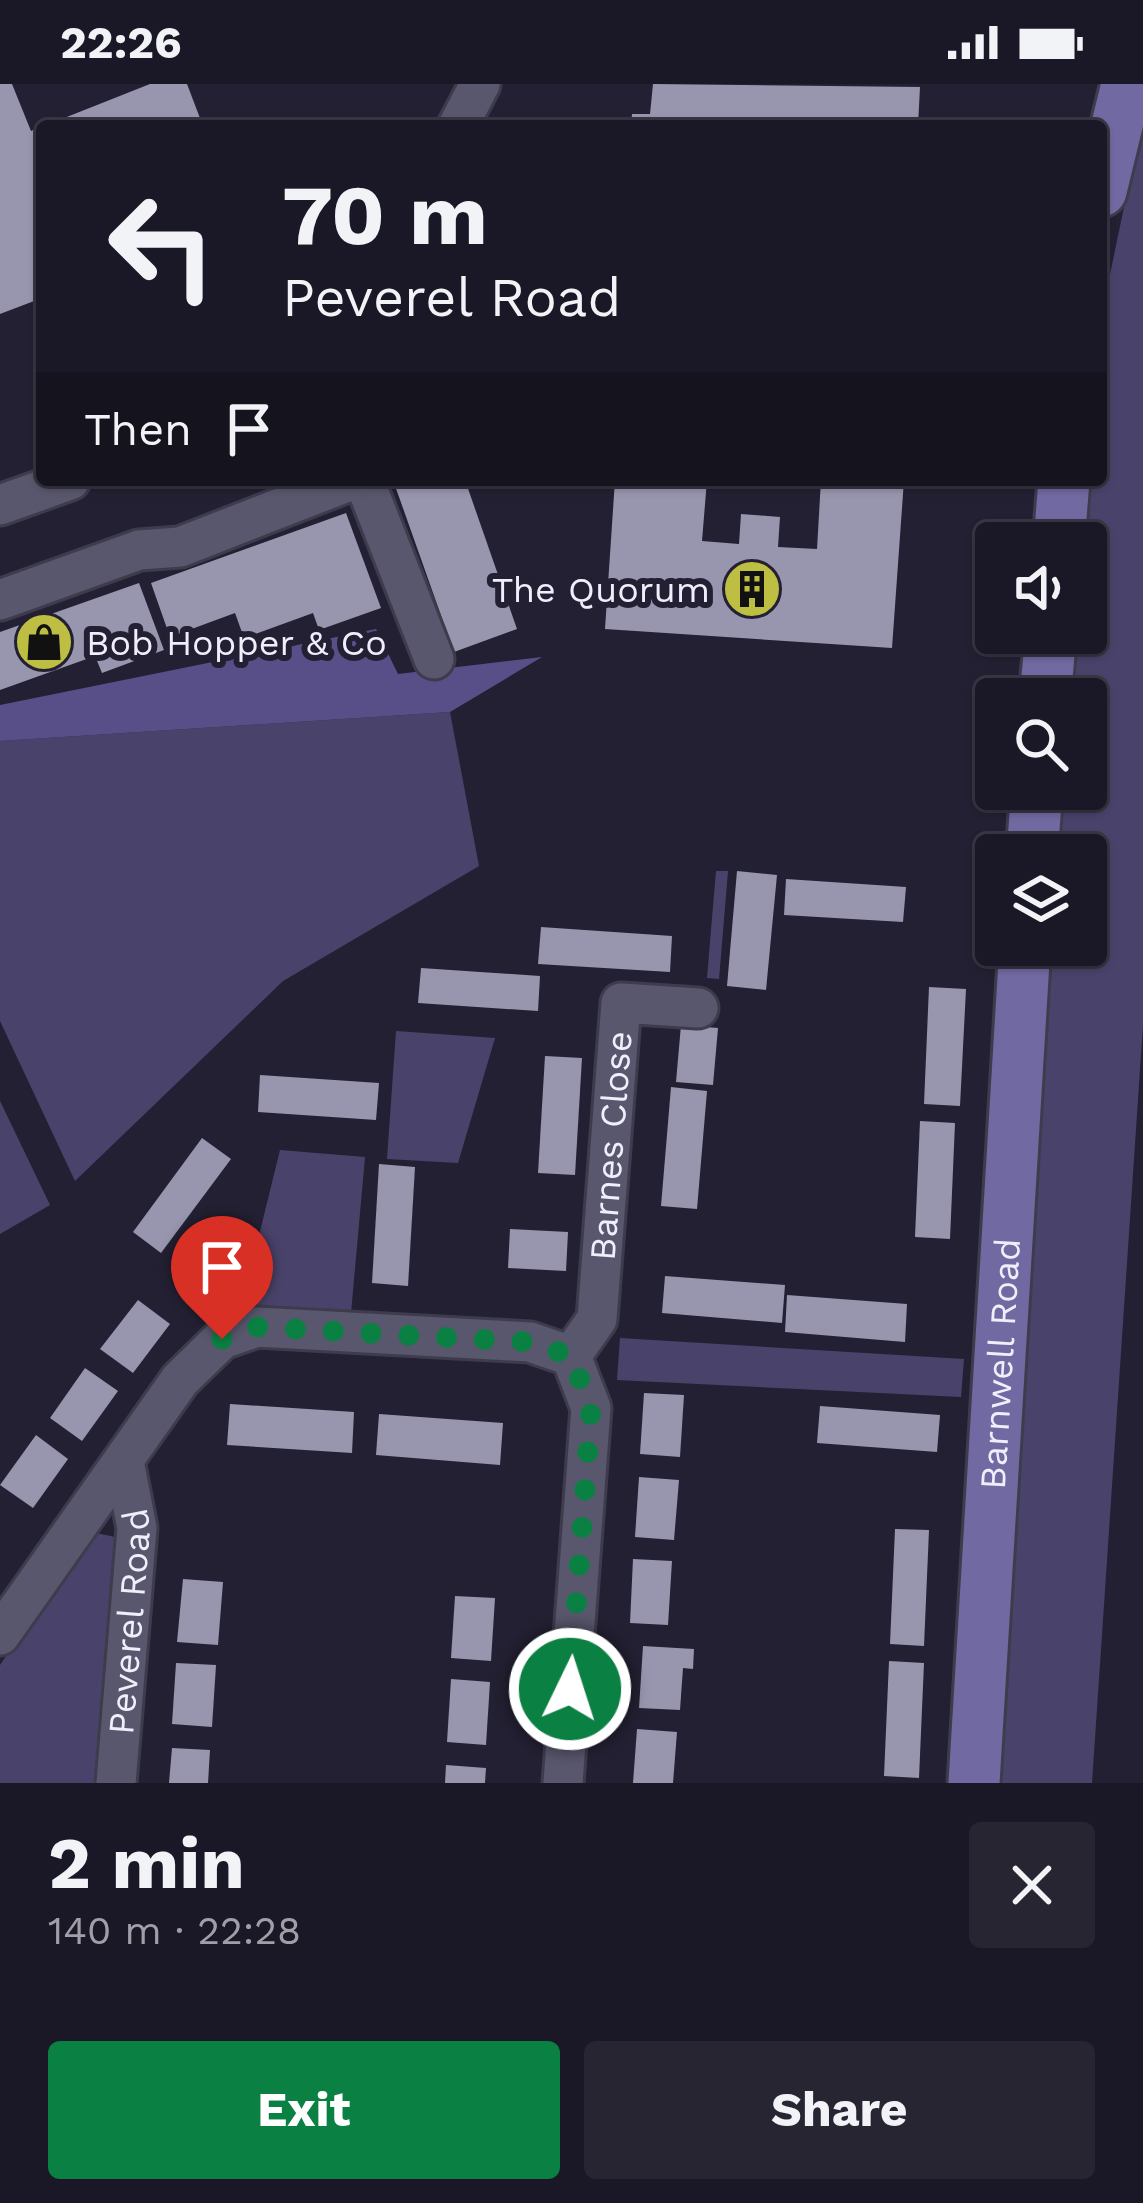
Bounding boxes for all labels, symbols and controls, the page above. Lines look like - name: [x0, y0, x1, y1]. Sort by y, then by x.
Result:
- text: 22:26: [60, 16, 182, 69]
- text: 70 m: [282, 166, 488, 264]
- icon: left: [84, 168, 240, 324]
- text: Peverel Road: [282, 266, 621, 329]
- icon: arrive: [216, 396, 282, 462]
- text: Then: [84, 403, 192, 456]
- map controls: [975, 522, 1107, 966]
- button: sound: [975, 522, 1107, 654]
- building icon: The Quorum: [721, 558, 783, 620]
- place label: The Quorum: [492, 569, 710, 611]
- shop icon: Bob Hopper & Co: [13, 611, 75, 673]
- place label: Bob Hopper & Co: [86, 622, 387, 664]
- button: search: [975, 678, 1107, 810]
- button: layers: [975, 834, 1107, 966]
- street label: Barnes Close: [582, 1030, 641, 1262]
- pin: [171, 1216, 273, 1339]
- icon: arrive: [189, 1234, 255, 1300]
- street label: Barnwell Road: [972, 1237, 1029, 1491]
- street label: Peverel Road: [100, 1505, 159, 1736]
- position arrow: [507, 1626, 633, 1752]
- text: 2 min: [48, 1821, 245, 1905]
- button: close: [969, 1822, 1095, 1948]
- text: 140 m · 22:28: [48, 1908, 301, 1953]
- button: Exit: [48, 2041, 560, 2179]
- button: Share: [584, 2041, 1095, 2179]

